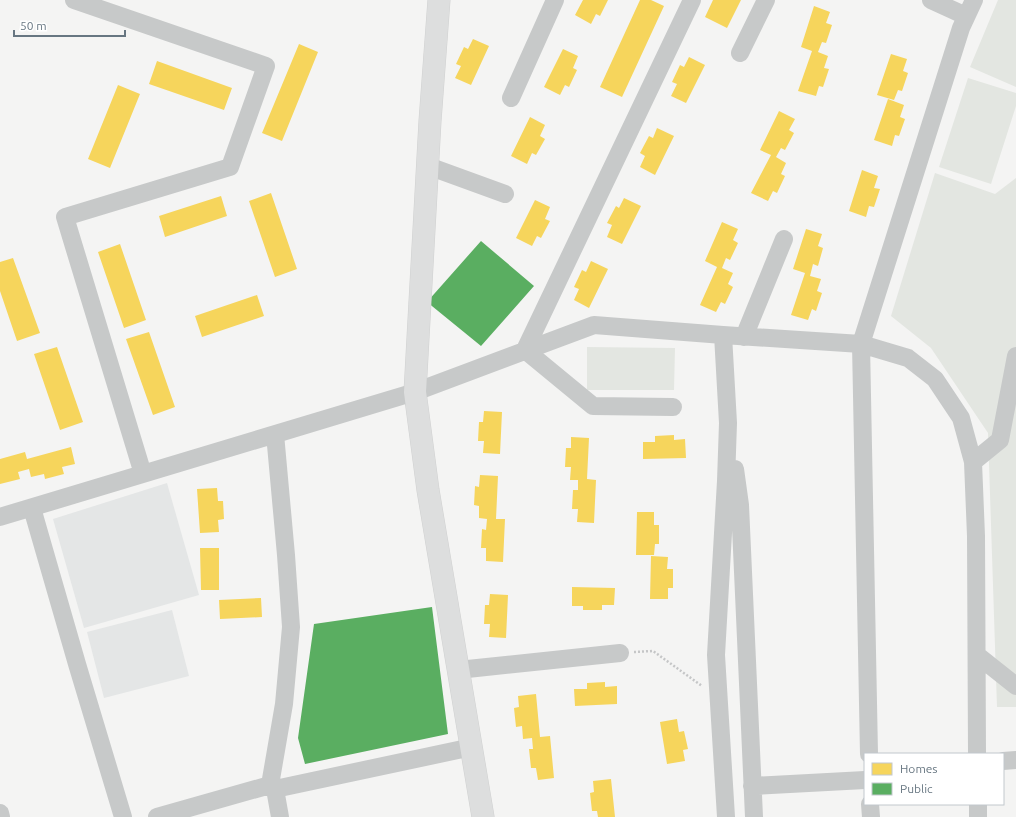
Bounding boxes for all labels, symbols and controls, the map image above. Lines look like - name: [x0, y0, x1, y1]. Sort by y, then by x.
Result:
- scale bar: [14, 12, 125, 38]
- text: 50 m: [20, 19, 47, 32]
- legend: [864, 753, 1004, 805]
- text: Homes: [900, 762, 938, 775]
- text: Public: [900, 782, 933, 795]

